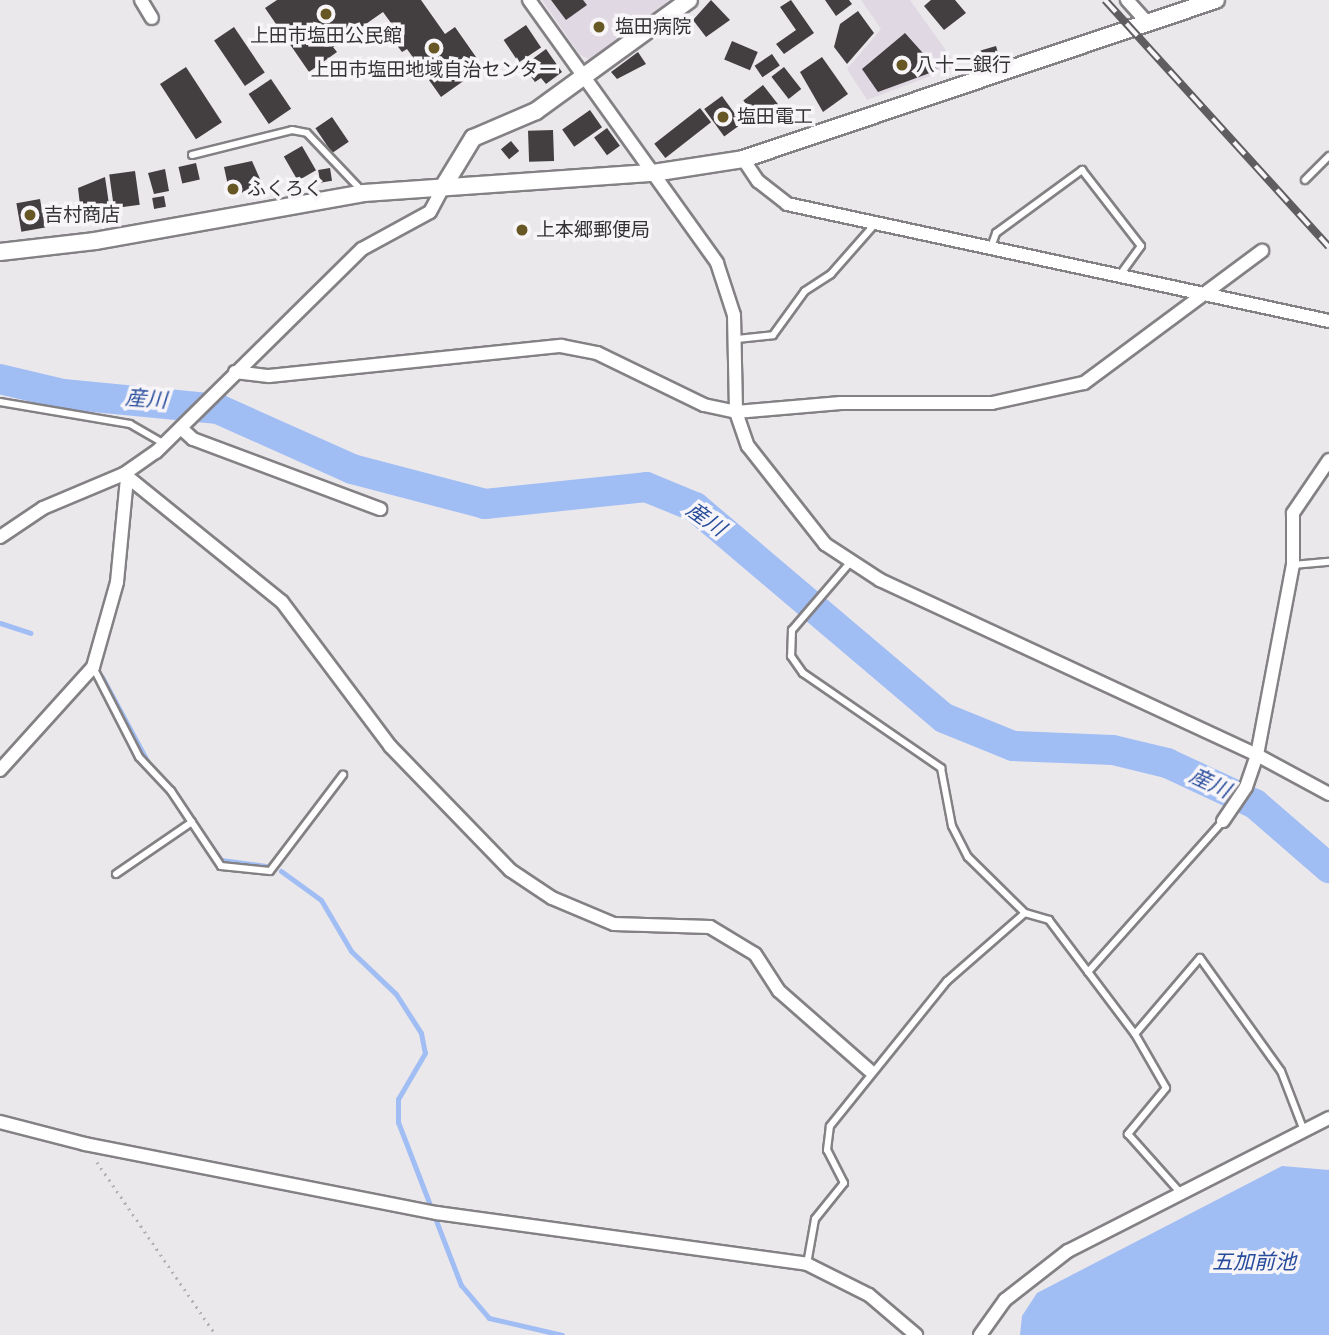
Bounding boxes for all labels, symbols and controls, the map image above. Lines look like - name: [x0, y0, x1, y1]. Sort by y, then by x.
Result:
- marker: 上田市塩田公民館: [318, 6, 334, 22]
- place label: 塩田病院: [615, 16, 691, 38]
- marker: 塩田病院: [589, 17, 609, 37]
- place label: 上田市塩田公民館: [250, 25, 402, 47]
- marker: 上田市塩田地域自治センター: [426, 40, 442, 56]
- place label: 八十二銀行: [916, 54, 1011, 76]
- marker: 八十二銀行: [894, 57, 910, 73]
- place label: 上田市塩田地域自治センター: [311, 59, 557, 81]
- place label: 塩田電工: [737, 106, 813, 128]
- marker: 塩田電工: [715, 109, 731, 125]
- place label: ふくろく: [247, 178, 323, 200]
- marker: ふくろく: [225, 181, 241, 197]
- place label: 吉村商店: [44, 204, 120, 226]
- marker: 吉村商店: [22, 207, 38, 223]
- place label: 上本郷郵便局: [536, 219, 650, 241]
- marker: 上本郷郵便局: [514, 222, 530, 238]
- water label: 産川: [124, 385, 168, 413]
- water label: 産川: [682, 497, 730, 541]
- water label: 産川: [1186, 763, 1234, 803]
- water label: 五加前池: [1212, 1249, 1296, 1275]

